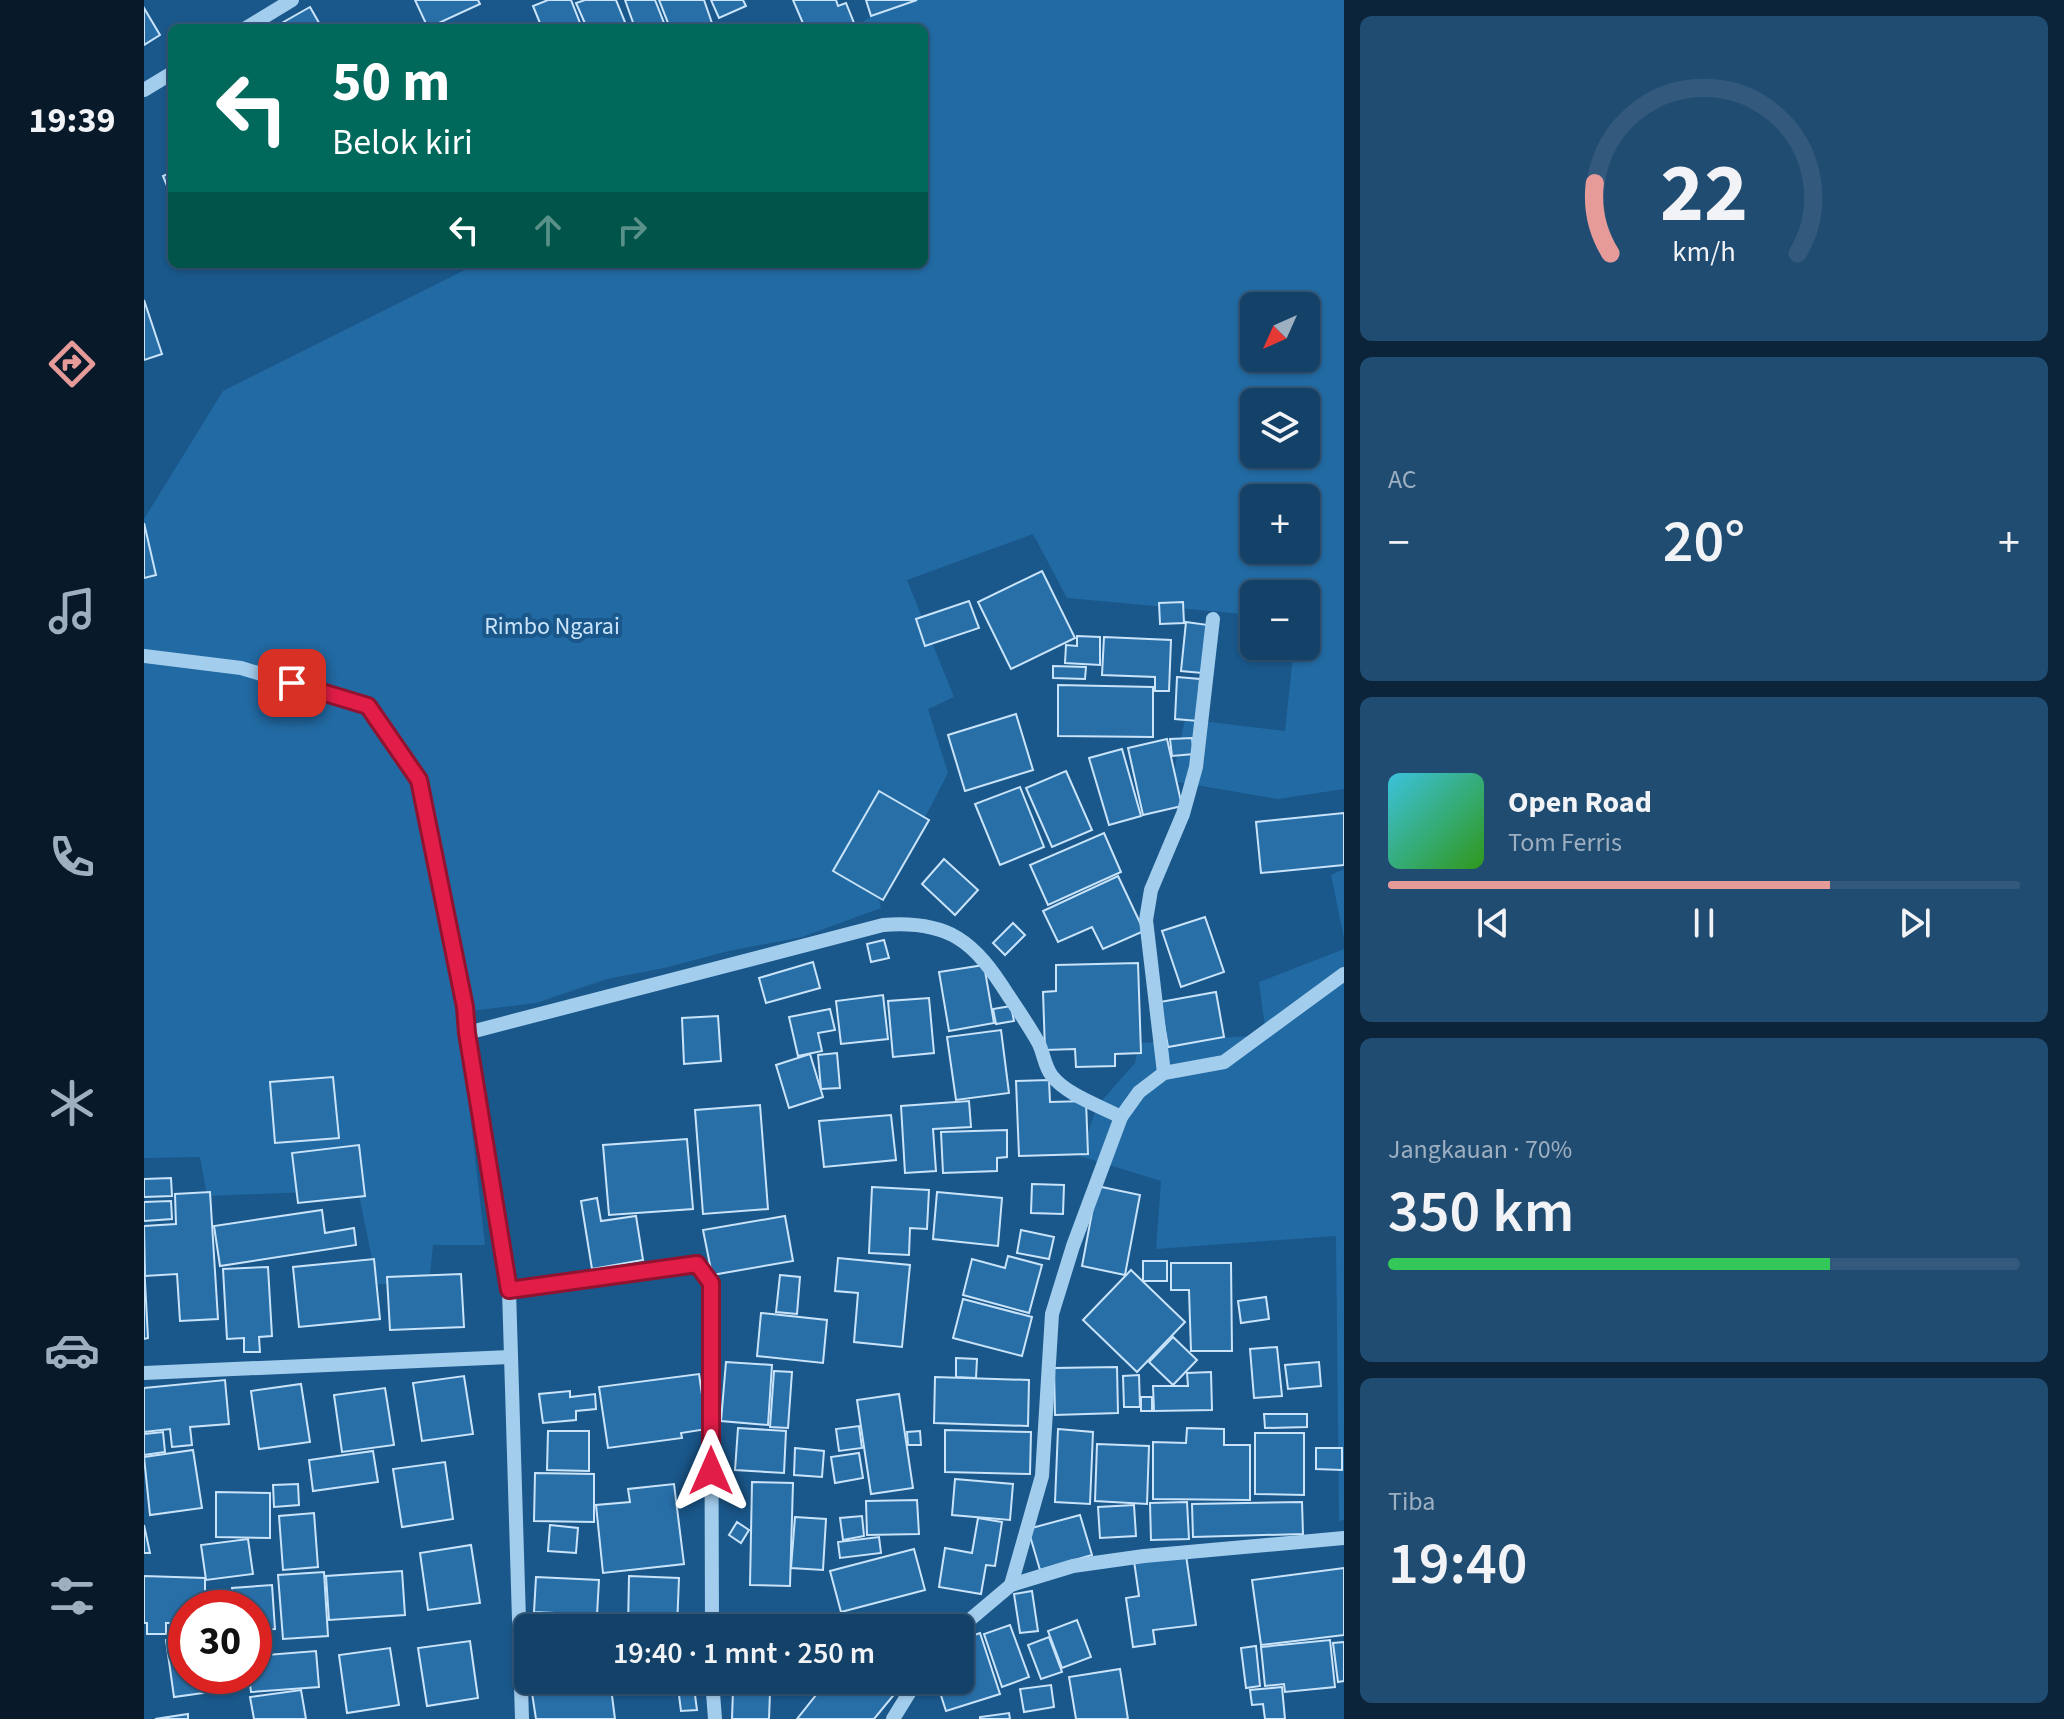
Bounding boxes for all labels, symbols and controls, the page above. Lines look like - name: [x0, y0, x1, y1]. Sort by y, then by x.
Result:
- text: 50 m: [332, 43, 450, 122]
- icon: left: [200, 56, 304, 160]
- text: 19:39: [29, 95, 115, 146]
- text: Belok kiri: [332, 117, 473, 168]
- text: 22: [1660, 135, 1748, 253]
- icon: left: [442, 208, 486, 252]
- icon: ahead: [526, 208, 570, 252]
- icon: right: [610, 208, 654, 252]
- text: km/h: [1672, 232, 1736, 272]
- north arrow: [1240, 292, 1320, 372]
- map controls: [1240, 292, 1320, 660]
- icon: directions: [44, 336, 100, 392]
- button: layers: [1240, 388, 1320, 468]
- text: AC: [1388, 461, 1417, 498]
- button: +: [1240, 484, 1320, 564]
- text: 20°: [1663, 500, 1745, 585]
- text: −: [1388, 512, 1410, 575]
- text: +: [1998, 512, 2020, 575]
- button: −: [1240, 580, 1320, 660]
- icon: music: [44, 583, 100, 639]
- park label: Rimbo Ngarai: [484, 609, 620, 644]
- pin: [258, 649, 326, 717]
- icon: arrive: [270, 661, 314, 705]
- text: Open Road: [1508, 781, 1652, 824]
- text: Tom Ferris: [1508, 824, 1622, 861]
- icon: phone: [44, 829, 100, 885]
- icon: previous: [1471, 901, 1515, 945]
- icon: pause: [1682, 901, 1726, 945]
- icon: next: [1893, 901, 1937, 945]
- icon: climate: [44, 1075, 100, 1131]
- text: Jangkauan · 70%: [1388, 1131, 1572, 1168]
- text: 350 km: [1388, 1170, 1574, 1255]
- icon: car: [44, 1322, 100, 1378]
- position arrow: [669, 1429, 753, 1513]
- text: Tiba: [1388, 1483, 1435, 1520]
- text: 19:40: [1388, 1522, 1528, 1607]
- icon: filters: [44, 1568, 100, 1624]
- speed limit sign: 30: [168, 1590, 272, 1694]
- text: 19:40 · 1 mnt · 250 m: [613, 1632, 875, 1675]

